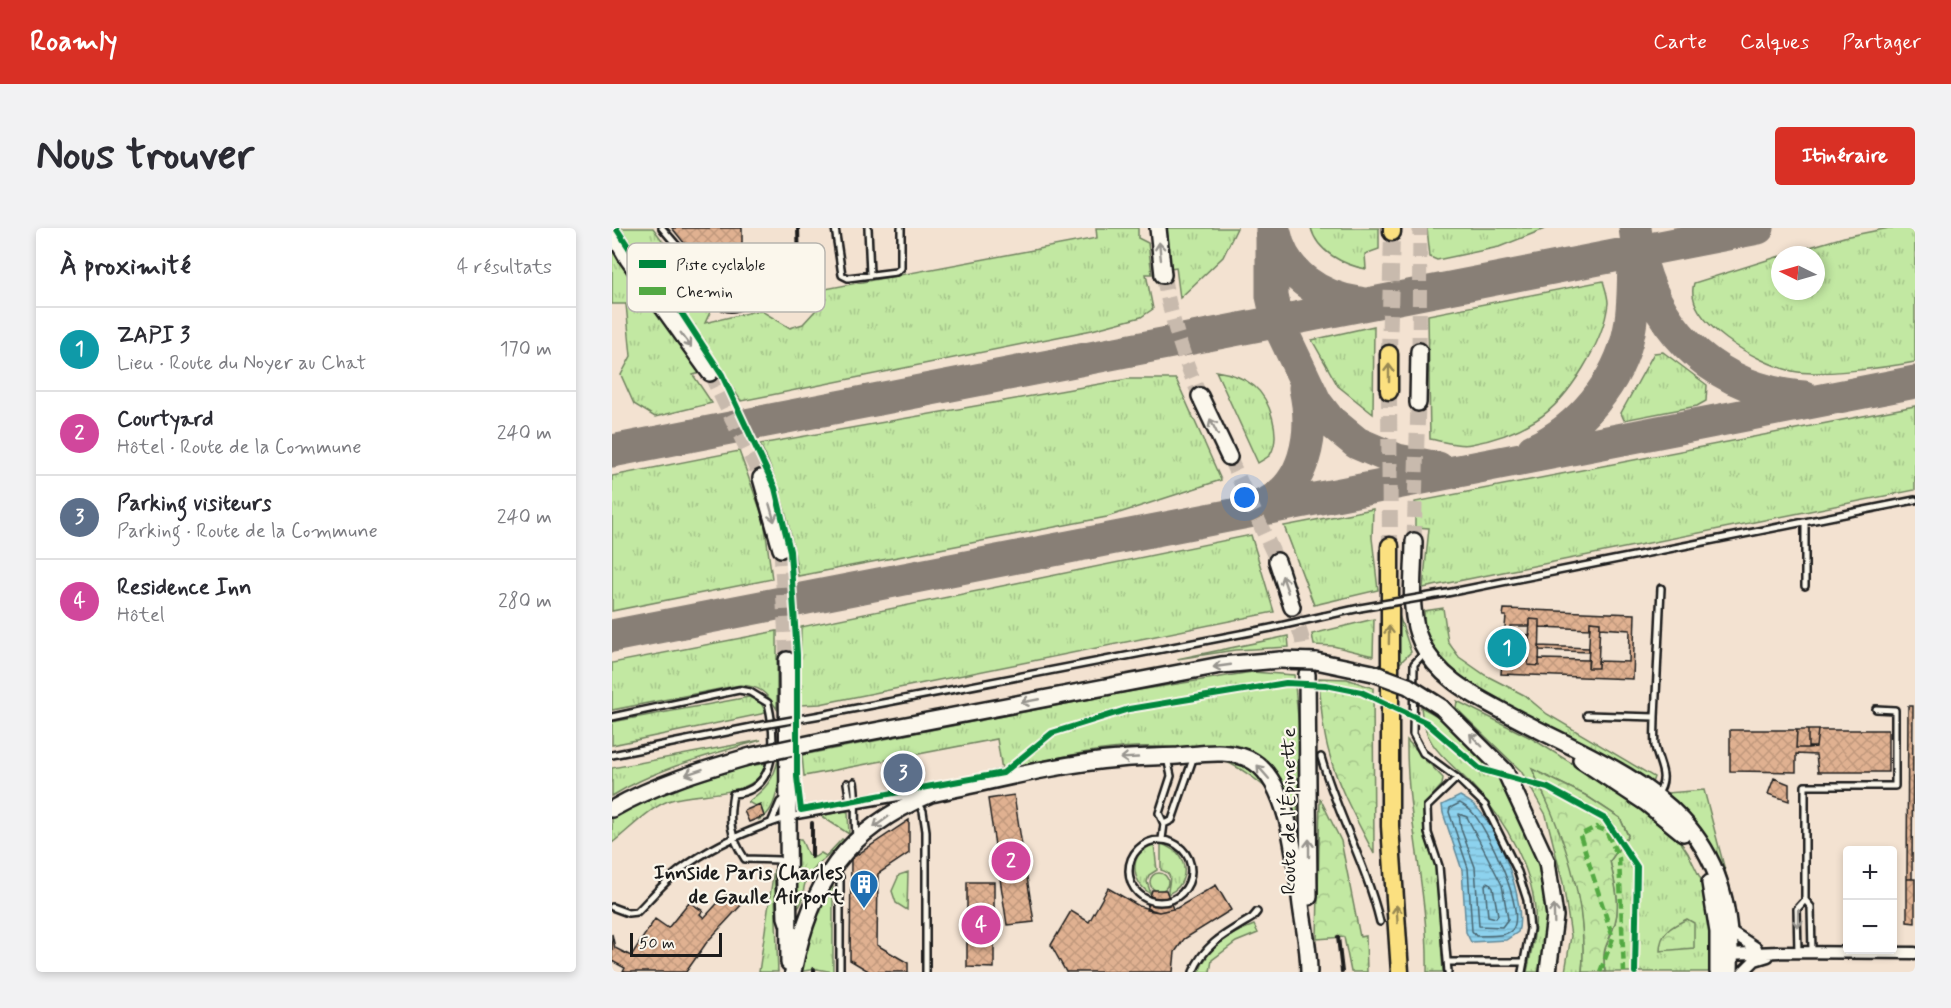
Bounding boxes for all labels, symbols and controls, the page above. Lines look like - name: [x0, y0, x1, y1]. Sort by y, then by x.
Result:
- text: Roamly: [30, 24, 118, 61]
- text: Carte: [1653, 28, 1707, 56]
- text: Calques: [1740, 28, 1809, 56]
- text: Partager: [1842, 28, 1921, 56]
- button: Itinéraire: [1775, 127, 1915, 185]
- text: Nous trouver: [36, 129, 254, 184]
- one-way arrow: [1154, 242, 1165, 262]
- legend: [627, 243, 825, 312]
- north arrow: [1771, 246, 1825, 300]
- text: À proximité: [60, 250, 191, 284]
- text: 4 résultats: [457, 254, 552, 281]
- text: Piste cyclable: [676, 255, 765, 276]
- text: Chemin: [676, 282, 733, 303]
- text: ZAPI 3: [117, 322, 190, 350]
- one-way arrow: [680, 332, 693, 348]
- text: 1: [75, 336, 84, 363]
- text: 170 m: [500, 336, 552, 363]
- text: Lieu · Route du Noyer au Chat: [117, 350, 366, 377]
- one-way arrow: [1383, 363, 1395, 383]
- text: Courtyard: [117, 406, 214, 434]
- one-way arrow: [1208, 418, 1220, 436]
- text: 2: [75, 420, 84, 447]
- text: 240 m: [497, 420, 552, 447]
- text: Hôtel · Route de la Commune: [117, 434, 362, 461]
- your location: [1230, 483, 1259, 512]
- text: Parking visiteurs: [117, 490, 272, 518]
- one-way arrow: [767, 503, 778, 522]
- text: 3: [75, 504, 84, 531]
- text: 240 m: [497, 504, 552, 531]
- text: Parking · Route de la Commune: [117, 518, 378, 545]
- text: Residence Inn: [117, 574, 252, 602]
- one-way arrow: [1278, 575, 1289, 594]
- text: 4: [74, 588, 85, 615]
- text: 280 m: [498, 588, 552, 615]
- text: Hôtel: [117, 602, 165, 629]
- one-way arrow: [1383, 625, 1395, 645]
- pin: 1: [1488, 626, 1526, 670]
- one-way arrow: [1212, 660, 1232, 671]
- one-way arrow: [1021, 696, 1040, 707]
- street label: Route de l'Épinette: [1275, 727, 1303, 895]
- one-way arrow: [1469, 733, 1484, 748]
- pin: 3: [884, 750, 922, 796]
- one-way arrow: [1120, 753, 1140, 764]
- one-way arrow: [1256, 765, 1270, 780]
- one-way arrow: [685, 768, 704, 779]
- one-way arrow: [874, 815, 890, 828]
- pin: 2: [992, 838, 1030, 884]
- one-way arrow: [1303, 838, 1315, 858]
- map controls: [1843, 846, 1897, 954]
- button: +: [1843, 846, 1897, 900]
- place label: Innside Paris Charles de Gaulle Airport: [654, 859, 844, 911]
- building icon: Innside Paris Charles de Gaulle Airport: [848, 868, 880, 910]
- button: −: [1843, 900, 1897, 954]
- pin: 4: [962, 902, 1000, 948]
- one-way arrow: [1391, 904, 1402, 924]
- one-way arrow: [1548, 905, 1559, 924]
- one-way arrow: [1792, 909, 1804, 928]
- scale bar: [630, 930, 722, 958]
- text: 50 m: [639, 933, 675, 954]

